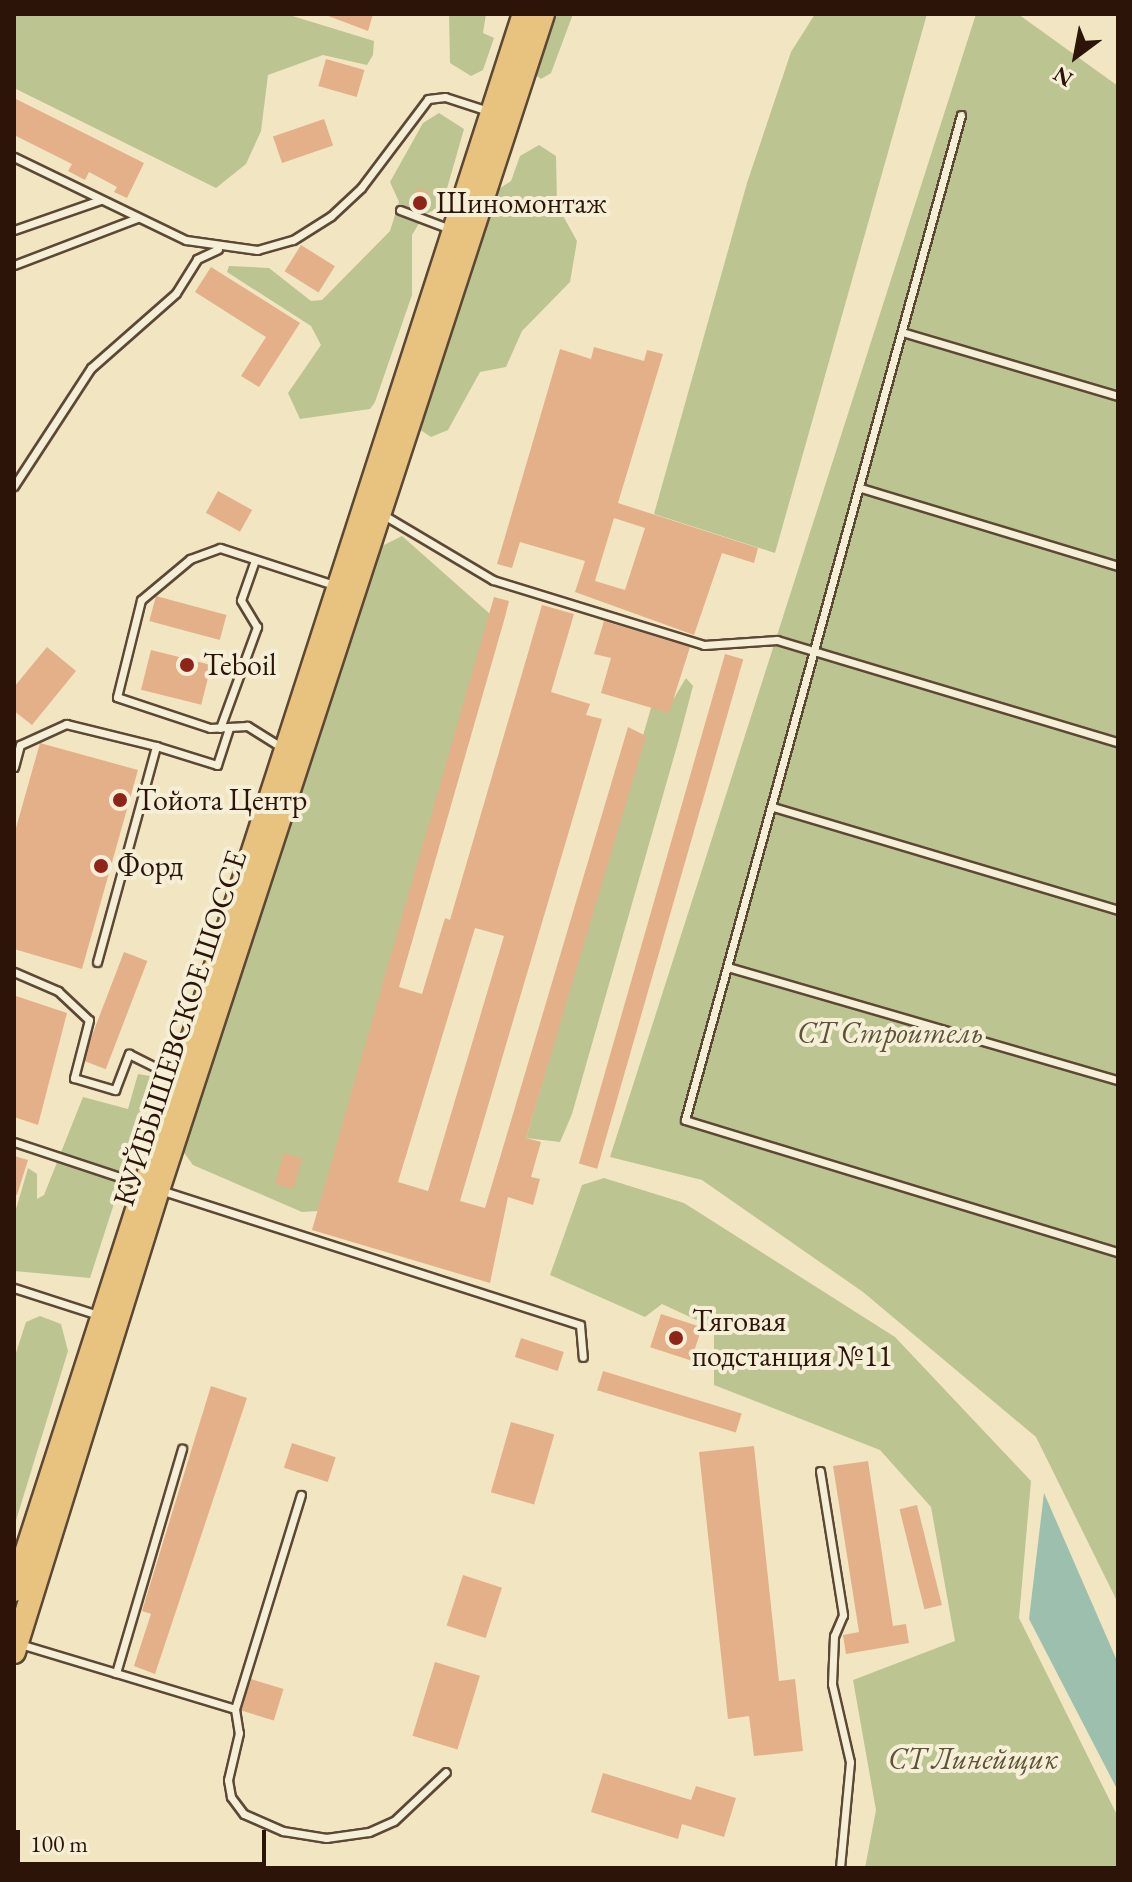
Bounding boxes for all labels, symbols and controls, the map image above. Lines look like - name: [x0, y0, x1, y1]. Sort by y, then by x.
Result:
- north arrow: [1036, 16, 1116, 96]
- text: N: [1048, 60, 1078, 94]
- place label: Шиномонтаж: [436, 185, 607, 221]
- marker: Шиномонтаж: [411, 194, 429, 212]
- place label: Teboil: [203, 647, 276, 683]
- marker: Teboil: [178, 656, 196, 674]
- place label: Тойота Центр: [136, 782, 307, 818]
- marker: Тойота Центр: [111, 791, 129, 809]
- street label: КУЙБЫШЕВСКОЕ ШОССЕ: [105, 846, 255, 1210]
- place label: Форд: [117, 848, 183, 884]
- marker: Форд: [92, 857, 110, 875]
- park label: СТ Строитель: [797, 1015, 983, 1051]
- place label: Тяговая подстанция №11: [692, 1303, 892, 1374]
- marker: Тяговая подстанция №11: [667, 1329, 685, 1347]
- park label: СТ Линейщик: [888, 1741, 1058, 1777]
- scale bar: [20, 1814, 270, 1864]
- text: 100 m: [30, 1828, 88, 1859]

